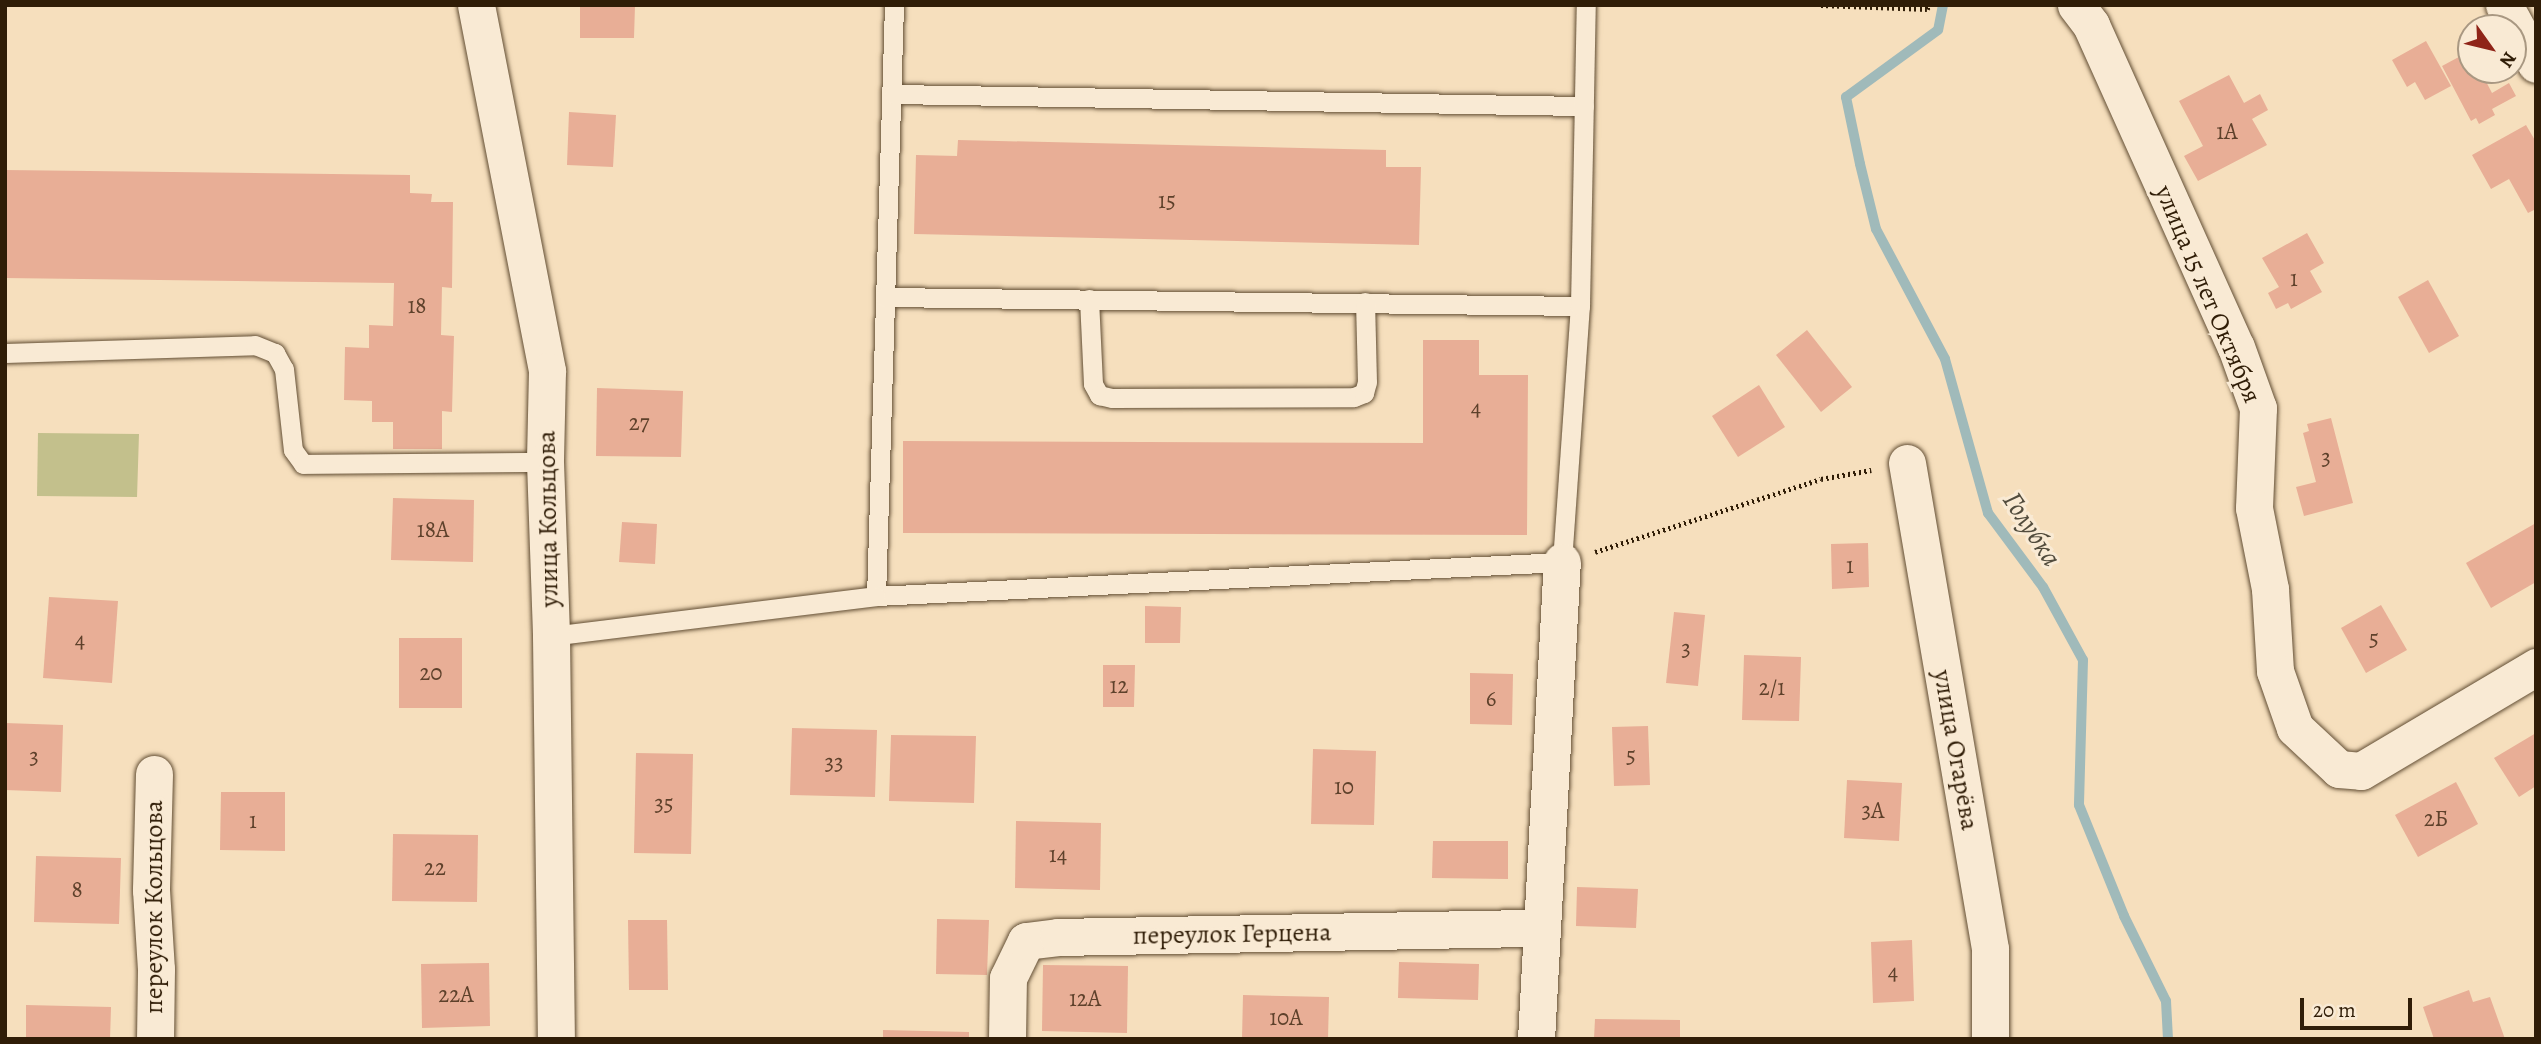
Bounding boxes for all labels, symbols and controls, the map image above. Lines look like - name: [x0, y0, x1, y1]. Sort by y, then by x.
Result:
- north arrow: [2457, 14, 2527, 84]
- text: N: [2493, 47, 2522, 73]
- house number: 1А: [2216, 118, 2238, 146]
- street label: улица 15 лет Октября: [2148, 181, 2268, 407]
- house number: 15: [1158, 187, 1176, 215]
- house number: 1: [2290, 265, 2298, 293]
- house number: 18: [407, 292, 427, 320]
- house number: 4: [1471, 394, 1481, 422]
- house number: 27: [629, 409, 649, 437]
- street label: улица Кольцова: [531, 430, 565, 608]
- house number: 3: [2321, 444, 2331, 472]
- water label: Голубка: [1995, 485, 2069, 573]
- house number: 18А: [417, 516, 449, 544]
- house number: 1: [1846, 552, 1854, 580]
- house number: 5: [2369, 625, 2379, 653]
- house number: 4: [75, 626, 85, 654]
- house number: 3: [1681, 635, 1691, 663]
- house number: 20: [419, 659, 443, 687]
- street label: улица Огарёва: [1927, 667, 1985, 833]
- house number: 12: [1110, 672, 1128, 700]
- house number: 2/1: [1759, 674, 1785, 702]
- house number: 6: [1486, 685, 1496, 713]
- house number: 5: [1626, 742, 1636, 770]
- house number: 3: [29, 743, 39, 771]
- house number: 33: [824, 749, 844, 777]
- house number: 10: [1334, 773, 1354, 801]
- house number: 35: [654, 790, 674, 818]
- house number: 3А: [1862, 797, 1884, 825]
- street label: переулок Кольцова: [138, 800, 170, 1014]
- house number: 2Б: [2424, 805, 2448, 833]
- house number: 1: [249, 807, 257, 835]
- house number: 14: [1049, 841, 1067, 869]
- house number: 22: [424, 854, 446, 882]
- house number: 8: [71, 876, 83, 904]
- street label: переулок Герцена: [1132, 917, 1332, 951]
- house number: 4: [1888, 958, 1898, 986]
- house number: 22А: [438, 981, 474, 1009]
- scale bar: [2303, 984, 2415, 1028]
- house number: 12А: [1069, 985, 1101, 1013]
- text: 20 m: [2313, 996, 2356, 1024]
- house number: 10А: [1269, 1004, 1303, 1032]

